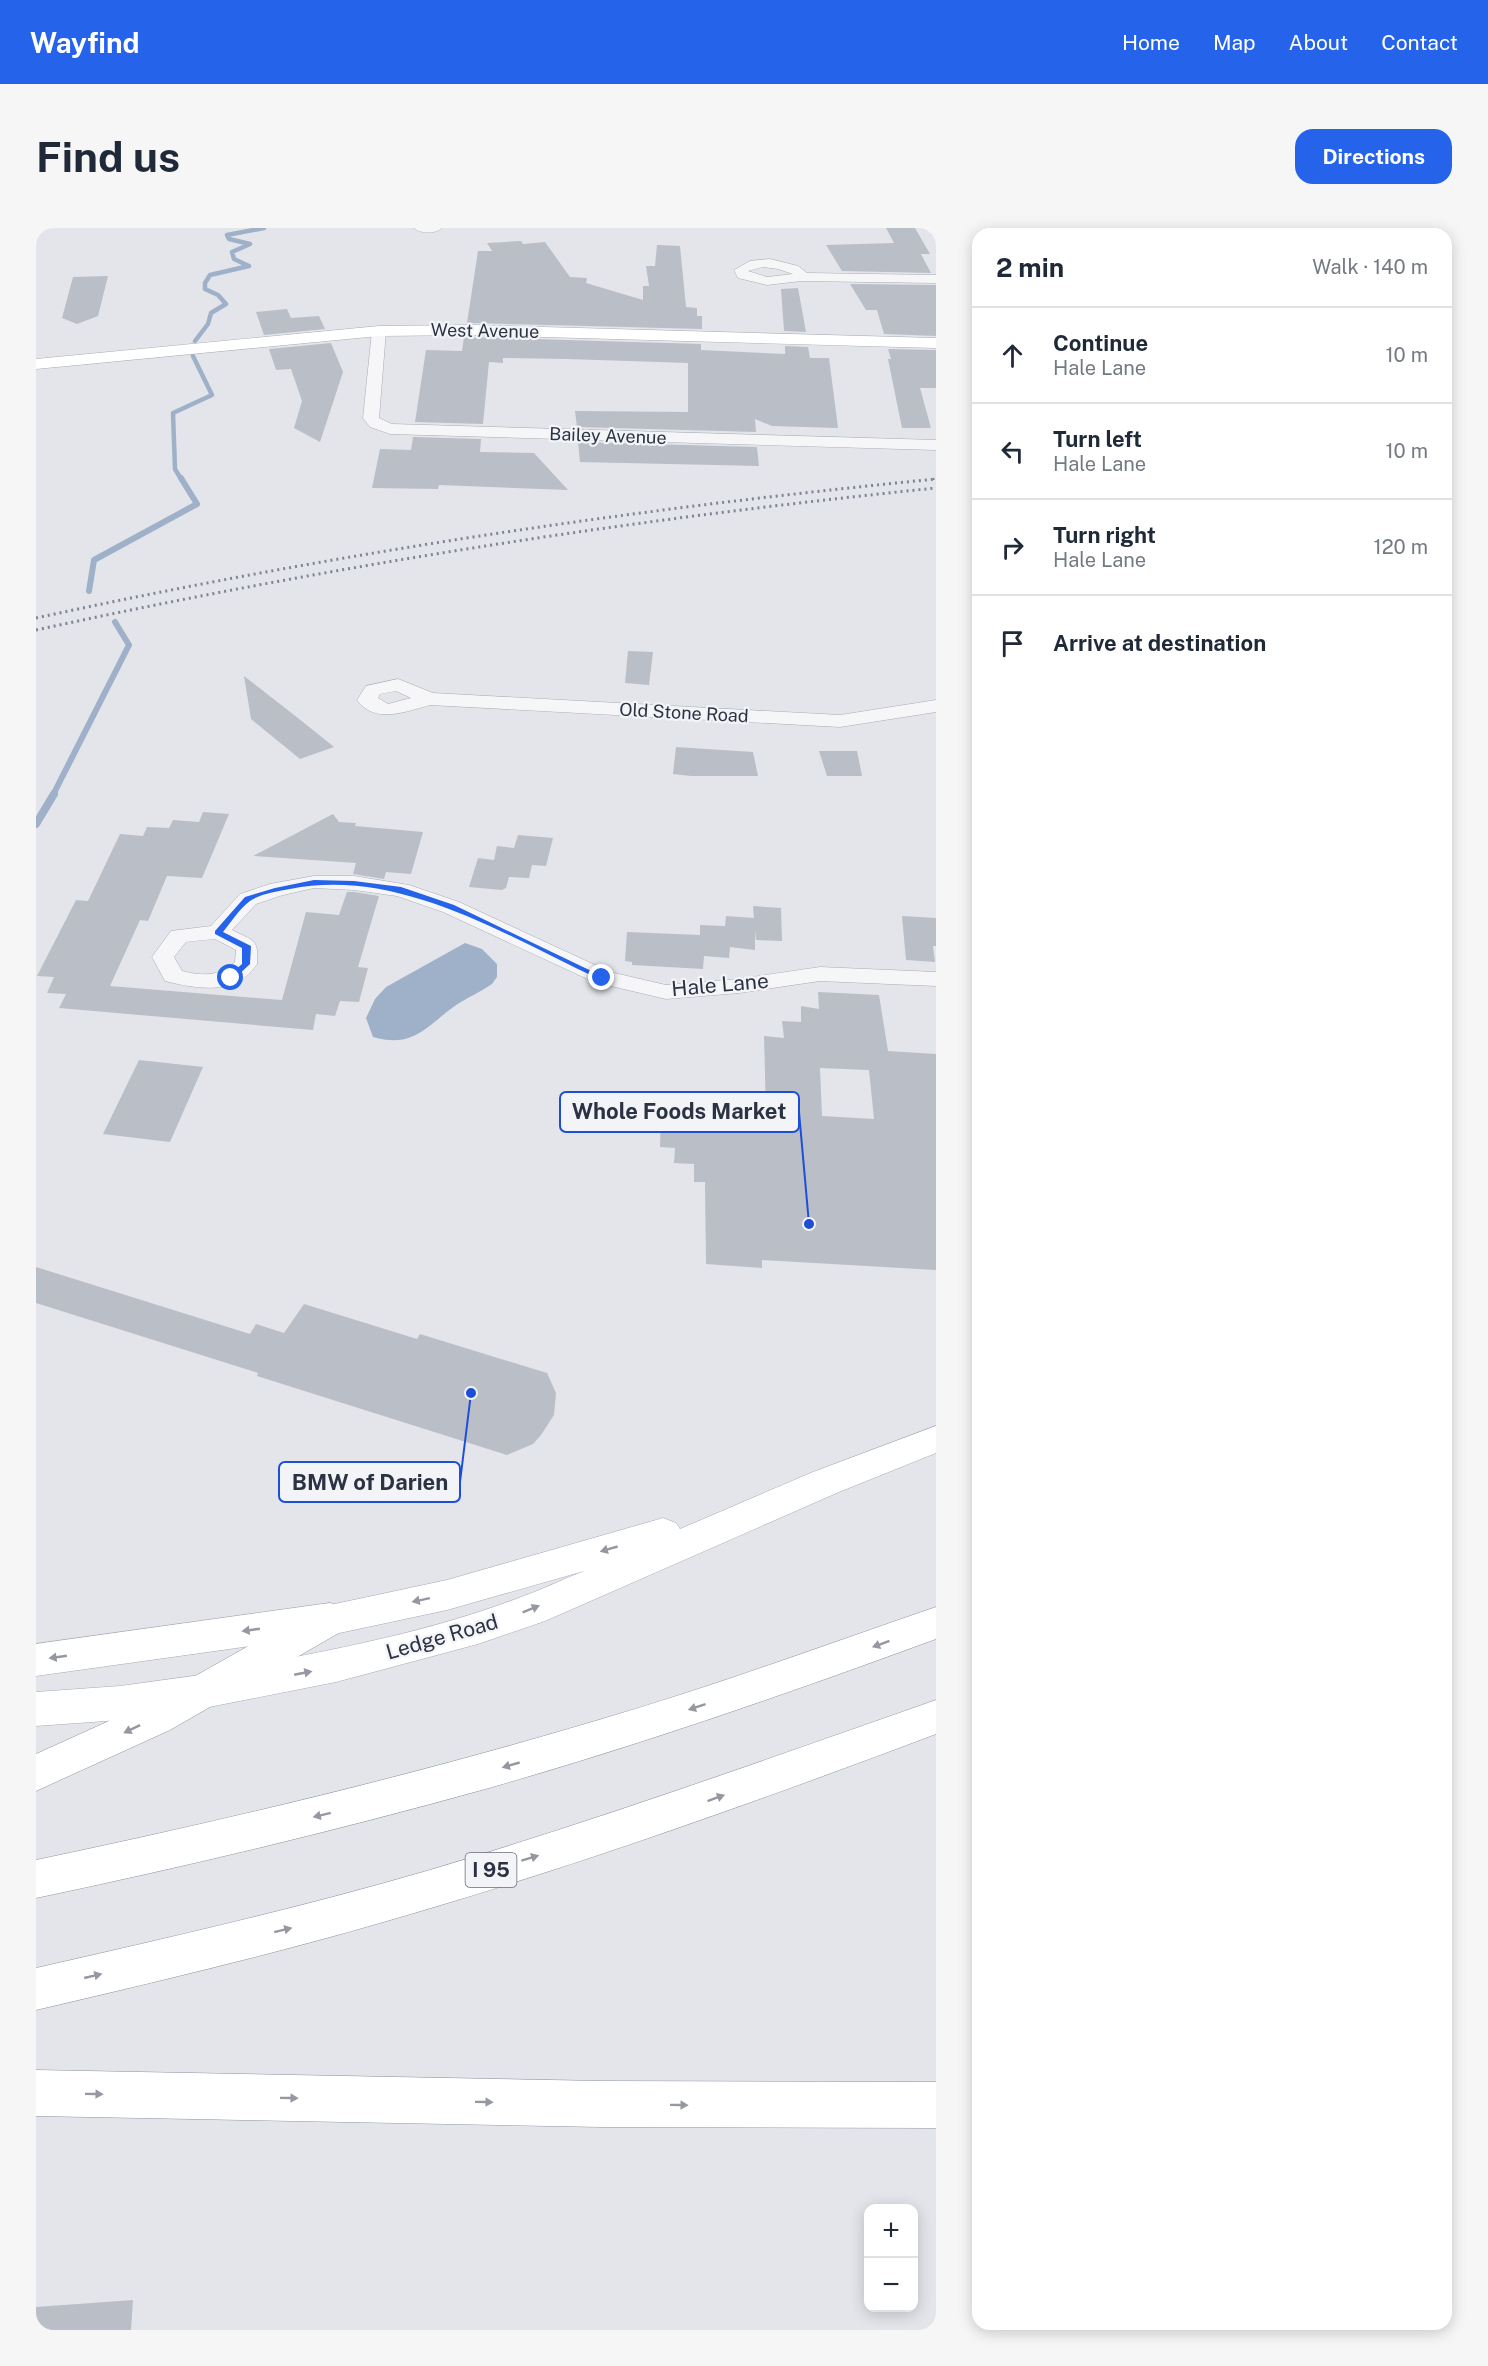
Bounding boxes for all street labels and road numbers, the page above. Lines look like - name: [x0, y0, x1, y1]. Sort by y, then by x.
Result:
- street label: West Avenue: [431, 319, 539, 342]
- street label: Bailey Avenue: [549, 423, 667, 448]
- street label: Old Stone Road: [619, 699, 749, 726]
- street label: Hale Lane: [670, 968, 770, 1001]
- street label: Ledge Road: [383, 1609, 501, 1664]
- road number: I 95: [466, 1853, 516, 1887]

